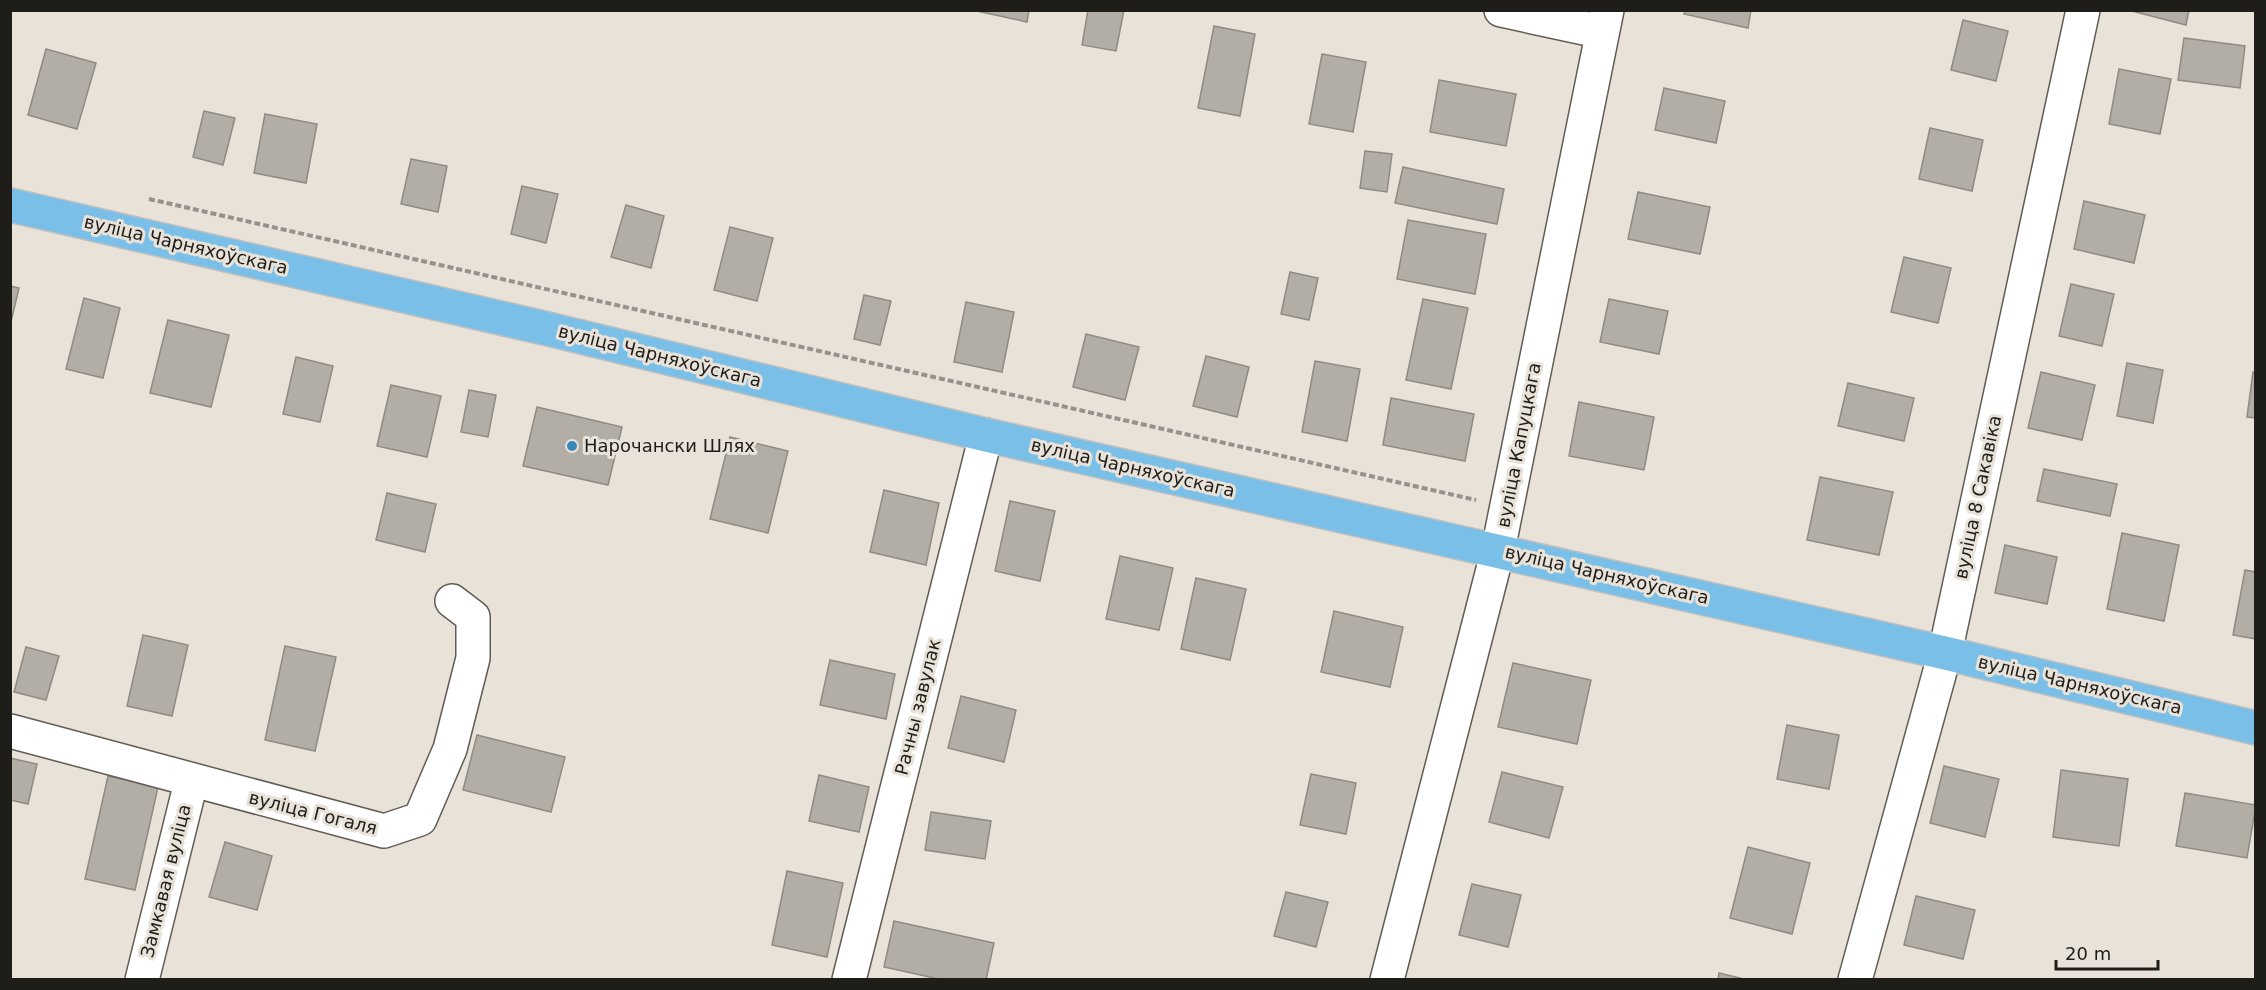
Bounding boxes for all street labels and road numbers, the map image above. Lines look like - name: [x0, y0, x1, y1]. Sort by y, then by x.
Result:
- street label: вуліца Чарняхоўскага: [82, 211, 290, 278]
- street label: вуліца Чарняхоўскага: [556, 320, 764, 391]
- street label: вуліца Капуцкага: [1492, 361, 1545, 529]
- street label: вуліца 8 Сакавіка: [1950, 413, 2005, 581]
- street label: вуліца Чарняхоўскага: [1029, 434, 1237, 501]
- street label: вуліца Чарняхоўскага: [1503, 541, 1711, 608]
- street label: Рачны завулак: [890, 637, 945, 777]
- street label: вуліца Чарняхоўскага: [1976, 651, 2184, 718]
- street label: вуліца Гогаля: [247, 786, 380, 839]
- street label: Замкавая вуліца: [136, 802, 195, 960]

